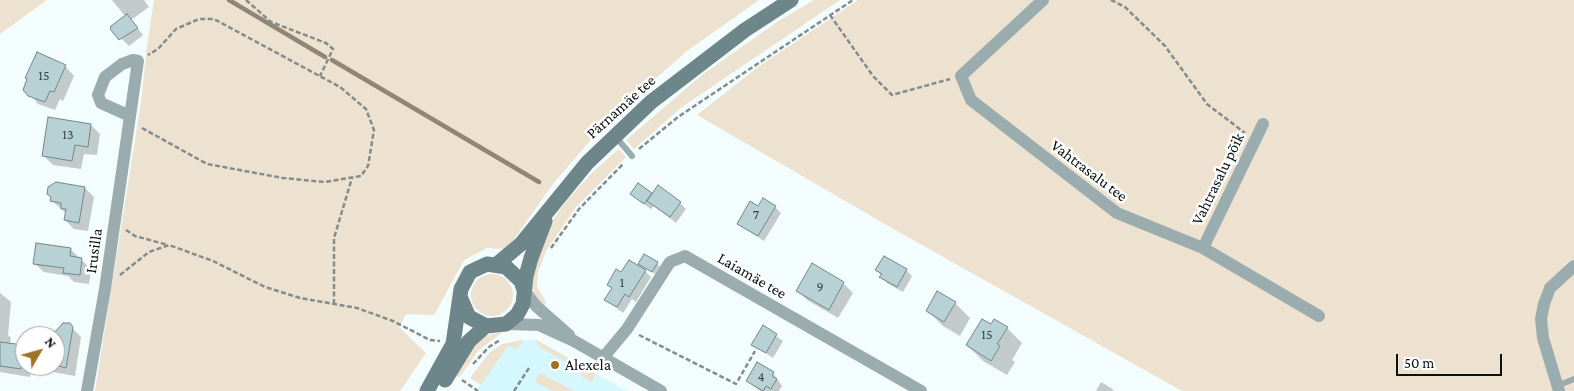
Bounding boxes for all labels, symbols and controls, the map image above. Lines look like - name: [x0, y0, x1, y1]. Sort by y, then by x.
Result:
- house number: 15: [38, 68, 50, 84]
- street label: Pärnamäe tee: [582, 71, 660, 143]
- house number: 13: [62, 127, 74, 143]
- street label: Vahtrasalu põik: [1187, 130, 1249, 228]
- street label: Vahtrasalu tee: [1047, 136, 1131, 206]
- house number: 7: [753, 207, 759, 223]
- street label: Irusilla: [81, 227, 107, 275]
- street label: Laiamäe tee: [714, 249, 790, 303]
- house number: 1: [620, 275, 624, 291]
- house number: 9: [816, 279, 824, 295]
- north arrow: [15, 326, 65, 376]
- house number: 15: [981, 327, 993, 343]
- text: N: [42, 334, 60, 351]
- scale bar: [1399, 344, 1505, 376]
- place label: Alexela: [565, 355, 611, 375]
- text: 50 m: [1404, 355, 1434, 371]
- marker: Alexela: [549, 359, 561, 371]
- house number: 4: [757, 369, 765, 385]

